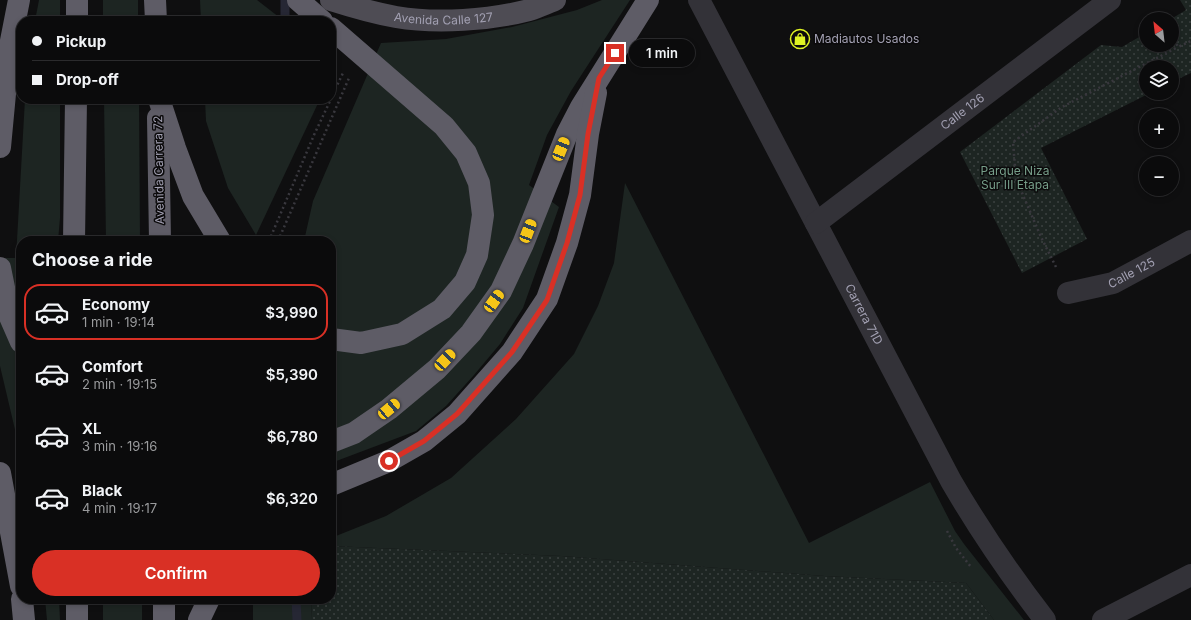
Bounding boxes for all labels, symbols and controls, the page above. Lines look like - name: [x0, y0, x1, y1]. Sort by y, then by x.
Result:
- street label: Avenida Calle 127: [393, 9, 494, 28]
- north arrow: [1139, 12, 1179, 52]
- map controls: [1139, 12, 1179, 196]
- shop icon: Madiautos Usados: [789, 28, 811, 50]
- place label: Madiautos Usados: [814, 31, 919, 46]
- text: Pickup: [56, 32, 106, 51]
- callout: 1 min: [629, 39, 695, 67]
- route end: [606, 44, 624, 62]
- text: 1 min: [646, 45, 678, 61]
- button: layers: [1139, 60, 1179, 100]
- text: Drop-off: [56, 70, 119, 89]
- street label: Calle 126: [937, 90, 987, 133]
- button: +: [1139, 108, 1179, 148]
- street label: Avenida Carrera 72: [150, 116, 167, 224]
- car: [551, 136, 571, 162]
- button: −: [1139, 156, 1179, 196]
- park label: Parque Niza Sur III Etapa: [981, 163, 1049, 192]
- car: [518, 218, 538, 244]
- text: Choose a ride: [32, 249, 153, 270]
- street label: Calle 125: [1107, 254, 1157, 291]
- street label: Carrera 71D: [842, 281, 886, 347]
- car: [482, 288, 506, 314]
- icon: car: [34, 294, 70, 330]
- text: Economy: [82, 295, 150, 314]
- text: $3,990: [265, 303, 318, 322]
- text: 1 min · 19:14: [82, 314, 155, 330]
- car: [432, 347, 458, 373]
- icon: car: [34, 356, 70, 392]
- text: Comfort: [82, 357, 143, 376]
- text: $5,390: [266, 365, 318, 384]
- text: 2 min · 19:15: [82, 376, 157, 392]
- car: [376, 397, 402, 421]
- icon: car: [34, 418, 70, 454]
- text: XL: [82, 419, 102, 438]
- text: $6,780: [267, 427, 318, 446]
- text: 3 min · 19:16: [82, 438, 157, 454]
- route start: [380, 452, 398, 470]
- icon: car: [34, 480, 70, 516]
- text: Black: [82, 481, 122, 500]
- text: $6,320: [266, 489, 318, 508]
- text: 4 min · 19:17: [82, 500, 157, 516]
- button: Confirm: [32, 550, 320, 596]

